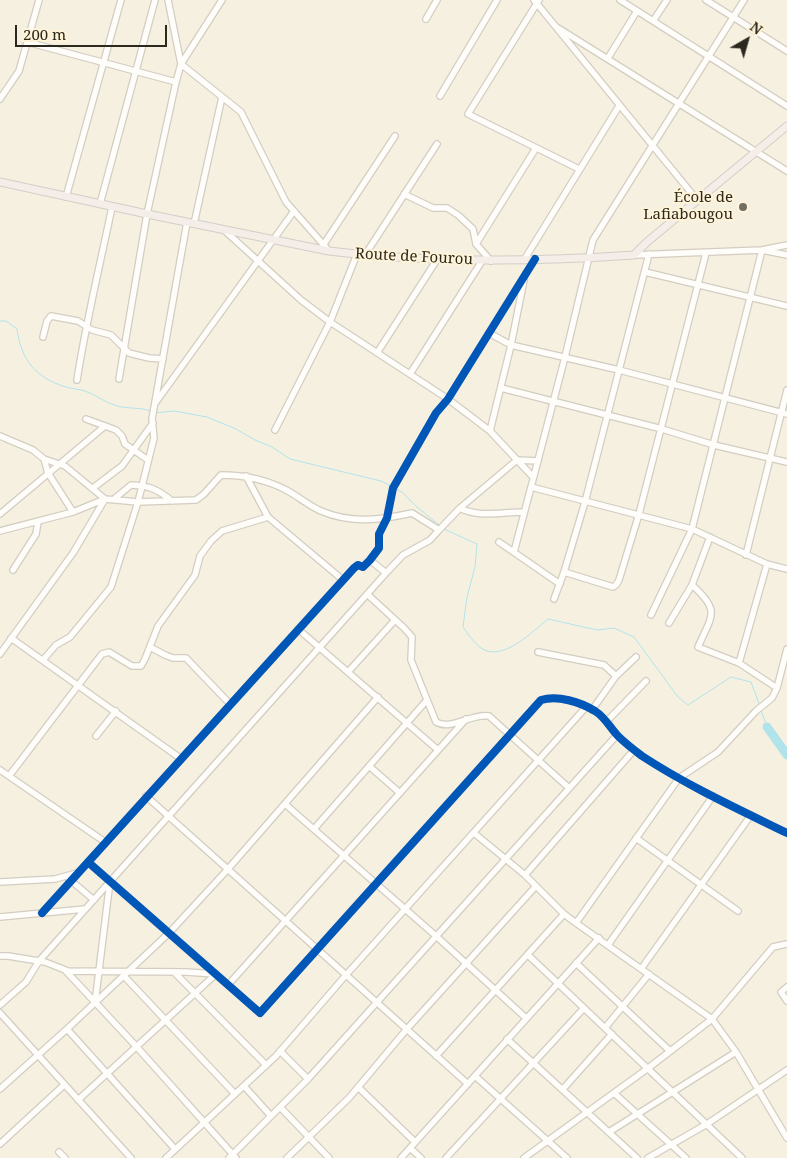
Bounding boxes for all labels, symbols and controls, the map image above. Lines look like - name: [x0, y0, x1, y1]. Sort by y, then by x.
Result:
- scale bar: [18, 15, 170, 47]
- north arrow: [722, 15, 772, 65]
- text: N: [746, 17, 767, 39]
- text: 200 m: [23, 24, 66, 44]
- place label: École de Lafiabougou: [643, 189, 733, 224]
- marker: École de Lafiabougou: [737, 201, 749, 213]
- street label: Route de Fourou: [355, 245, 473, 269]

